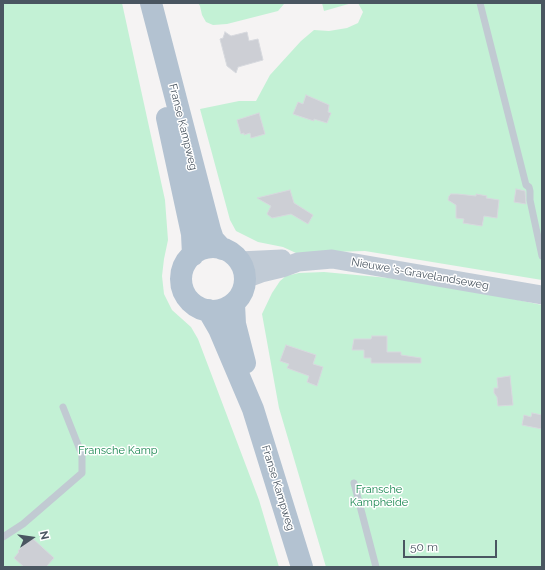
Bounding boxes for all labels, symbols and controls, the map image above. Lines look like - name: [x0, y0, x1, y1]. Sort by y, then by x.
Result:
- street label: Franse Kampweg: [166, 82, 200, 172]
- street label: Nieuwe 's-Gravelandseweg: [350, 255, 490, 293]
- park label: Fransche Kamp: [78, 444, 158, 458]
- street label: Franse Kampweg: [259, 444, 297, 532]
- park label: Fransche Kampheide: [350, 483, 408, 509]
- north arrow: [12, 518, 52, 558]
- text: N: [37, 530, 51, 541]
- scale bar: [405, 532, 499, 558]
- text: 50 m: [410, 540, 438, 554]

